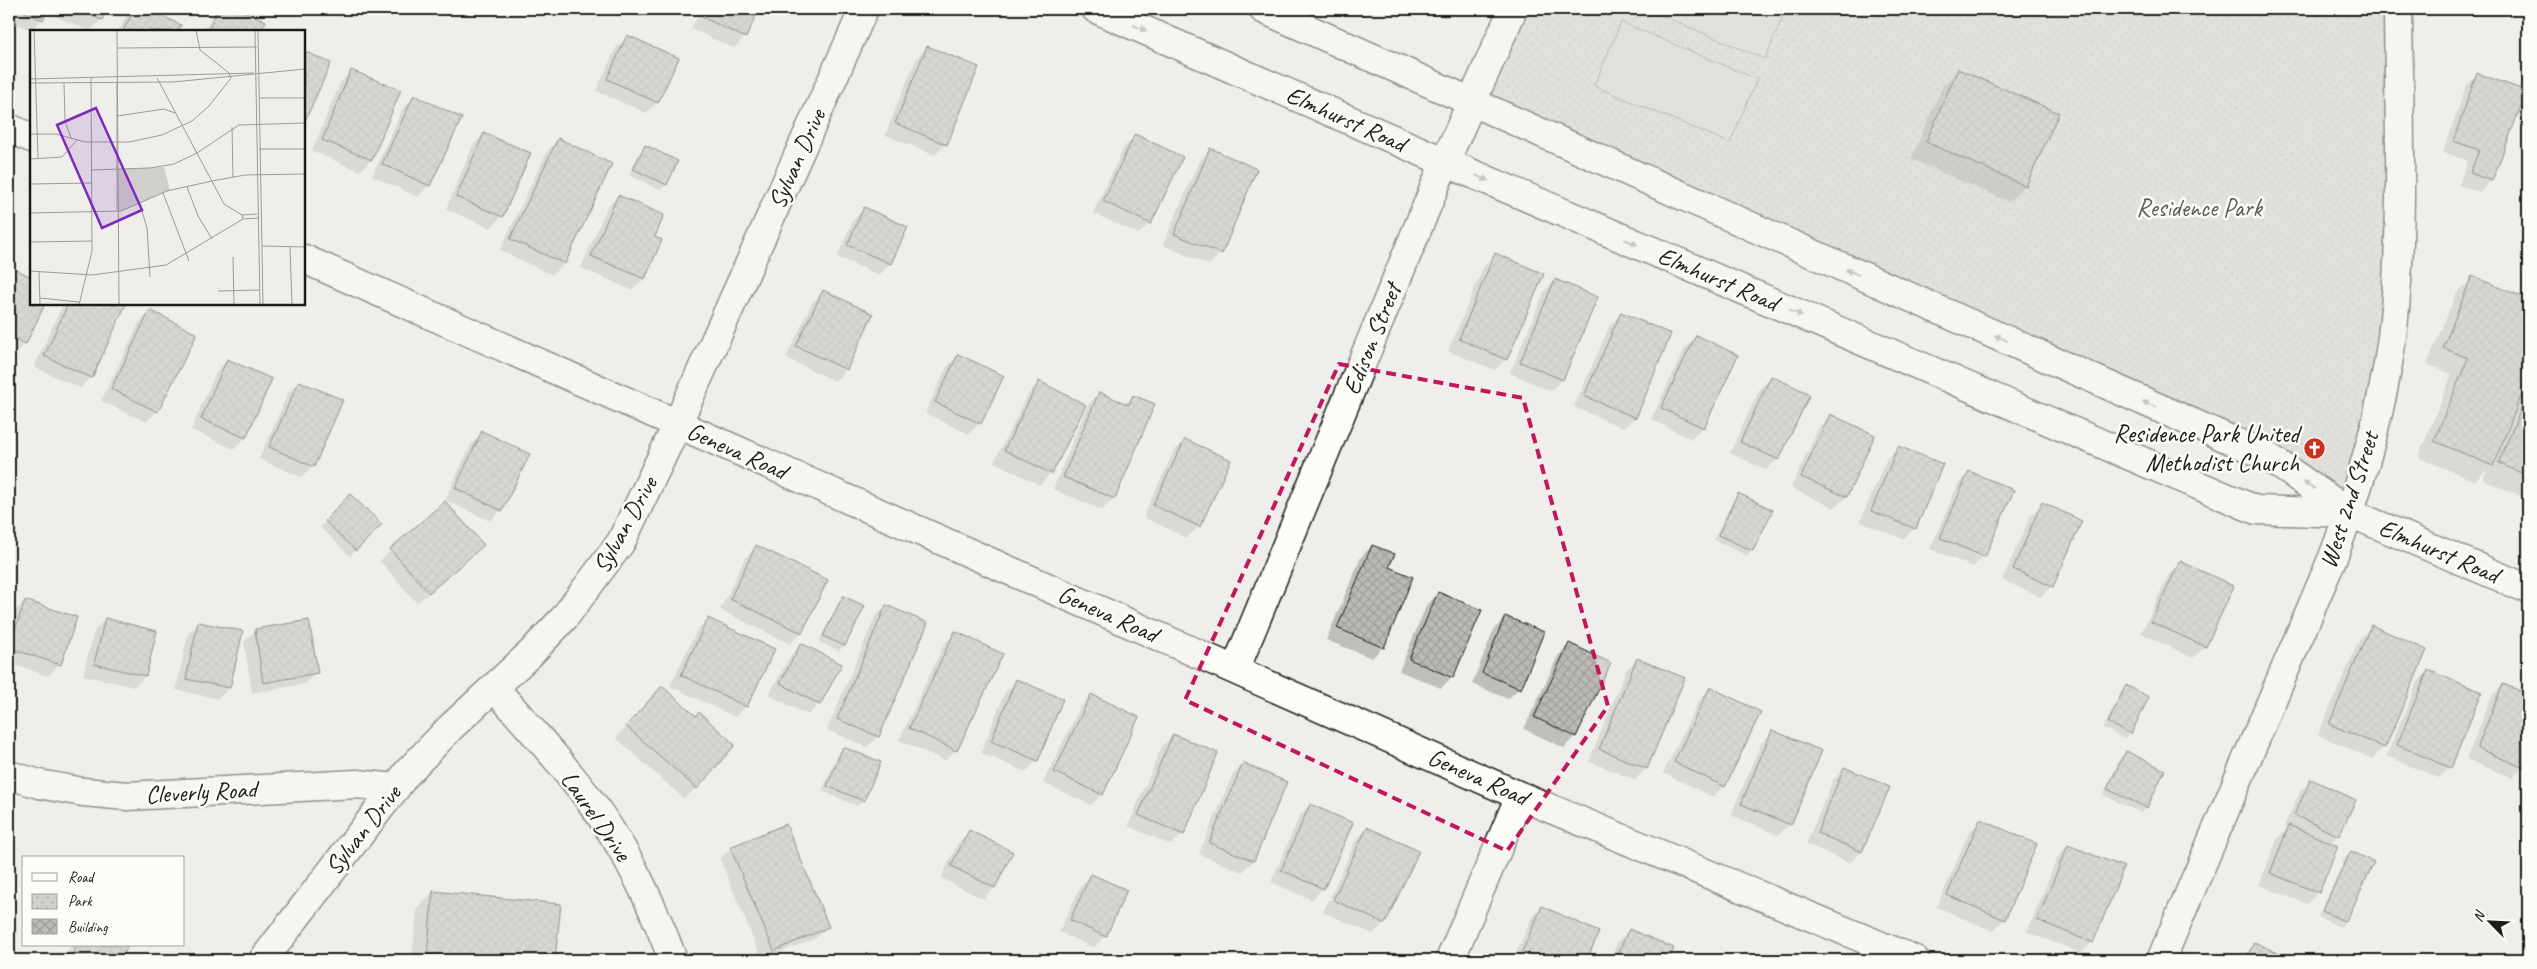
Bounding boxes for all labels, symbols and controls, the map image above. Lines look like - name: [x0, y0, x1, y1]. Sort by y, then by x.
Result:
- one-way arrow: [1133, 25, 1147, 33]
- inset map: [30, 30, 305, 305]
- street label: Elmhurst Road: [1281, 78, 1414, 161]
- street label: Sylvan Drive: [761, 103, 834, 214]
- one-way arrow: [1475, 174, 1490, 182]
- park label: Residence Park: [2136, 192, 2263, 224]
- one-way arrow: [1624, 238, 1639, 246]
- street label: Elmhurst Road: [1653, 239, 1787, 320]
- one-way arrow: [1845, 268, 1859, 276]
- street label: Edison Street: [1335, 275, 1410, 399]
- one-way arrow: [1789, 309, 1804, 317]
- one-way arrow: [1994, 334, 2008, 342]
- one-way arrow: [2142, 400, 2156, 408]
- street label: Geneva Road: [682, 415, 795, 488]
- place label: Residence Park United Methodist Church: [2113, 418, 2302, 479]
- street label: West 2nd Street: [2312, 425, 2387, 572]
- church icon: Residence Park United Methodist Church: [2303, 436, 2327, 460]
- street label: Sylvan Drive: [585, 469, 665, 579]
- one-way arrow: [2302, 480, 2316, 490]
- street label: Elmhurst Road: [2374, 511, 2508, 592]
- street label: Geneva Road: [1053, 578, 1166, 651]
- street label: Geneva Road: [1423, 741, 1536, 814]
- street label: Laurel Drive: [553, 765, 640, 869]
- street label: Cleverly Road: [145, 773, 261, 811]
- street label: Sylvan Drive: [318, 777, 409, 881]
- legend: [22, 856, 185, 946]
- text: Road: [68, 868, 95, 887]
- text: Park: [68, 892, 93, 911]
- north arrow: [2464, 896, 2514, 946]
- text: N: [2469, 907, 2489, 924]
- text: Building: [68, 918, 108, 937]

